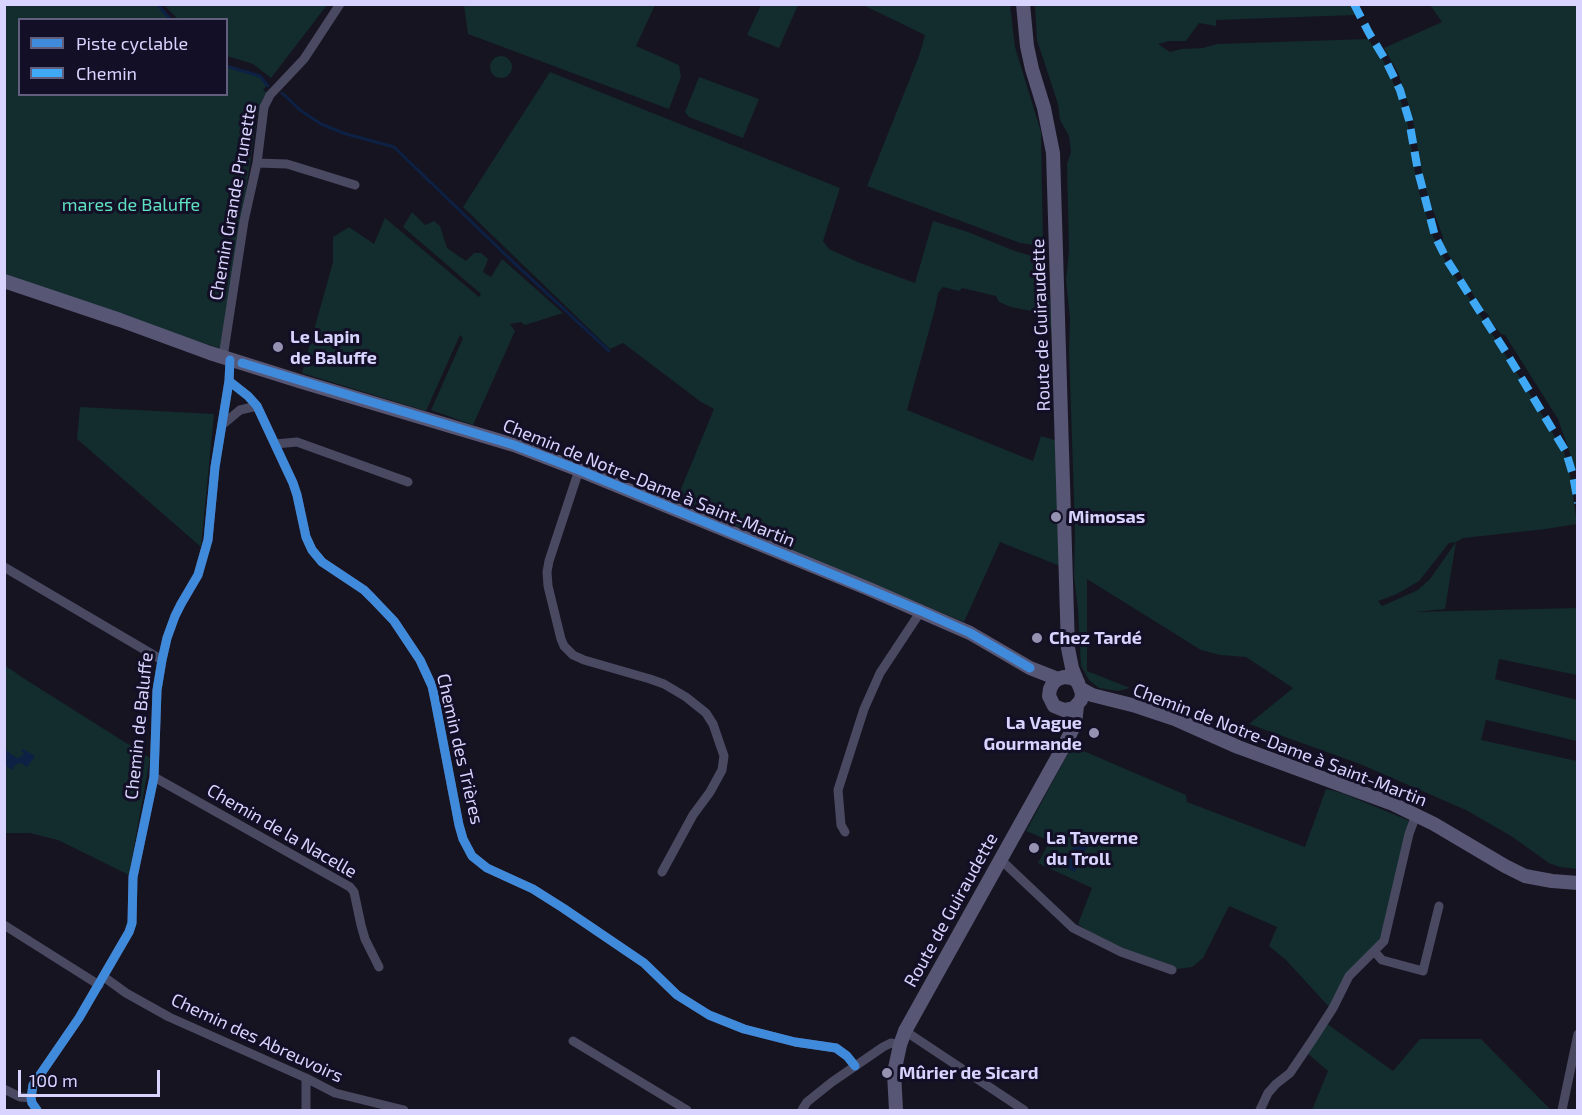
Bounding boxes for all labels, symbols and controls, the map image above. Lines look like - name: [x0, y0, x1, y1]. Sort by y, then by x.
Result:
- legend: [18, 18, 228, 96]
- text: Piste cyclable: [76, 32, 188, 54]
- text: Chemin: [76, 62, 137, 84]
- street label: Chemin Grande Prunette: [205, 102, 261, 302]
- park label: mares de Baluffe: [62, 194, 200, 216]
- street label: Route de Guiraudette: [1027, 238, 1055, 412]
- place label: Le Lapin de Baluffe: [290, 326, 377, 368]
- marker: Le Lapin de Baluffe: [271, 340, 285, 354]
- street label: Chemin de Notre-Dame à Saint-Martin: [500, 414, 798, 552]
- place label: Mimosas: [1068, 506, 1145, 528]
- marker: Mimosas: [1049, 510, 1063, 524]
- place label: Chez Tardé: [1049, 627, 1142, 649]
- marker: Chez Tardé: [1030, 631, 1044, 645]
- street label: Chemin de Baluffe: [121, 651, 157, 801]
- street label: Chemin des Trières: [432, 671, 488, 827]
- street label: Chemin de Notre-Dame à Saint-Martin: [1130, 679, 1430, 811]
- place label: La Vague Gourmande: [984, 712, 1082, 754]
- marker: La Vague Gourmande: [1087, 726, 1101, 740]
- street label: Chemin de la Nacelle: [203, 779, 361, 883]
- place label: La Taverne du Troll: [1046, 827, 1138, 870]
- street label: Route de Guiraudette: [900, 829, 1002, 991]
- marker: La Taverne du Troll: [1027, 841, 1041, 855]
- street label: Chemin des Abreuvoirs: [168, 989, 346, 1087]
- scale bar: [21, 1058, 164, 1096]
- place label: Mûrier de Sicard: [899, 1062, 1039, 1084]
- marker: Mûrier de Sicard: [880, 1066, 894, 1080]
- text: 100 m: [29, 1069, 78, 1091]

